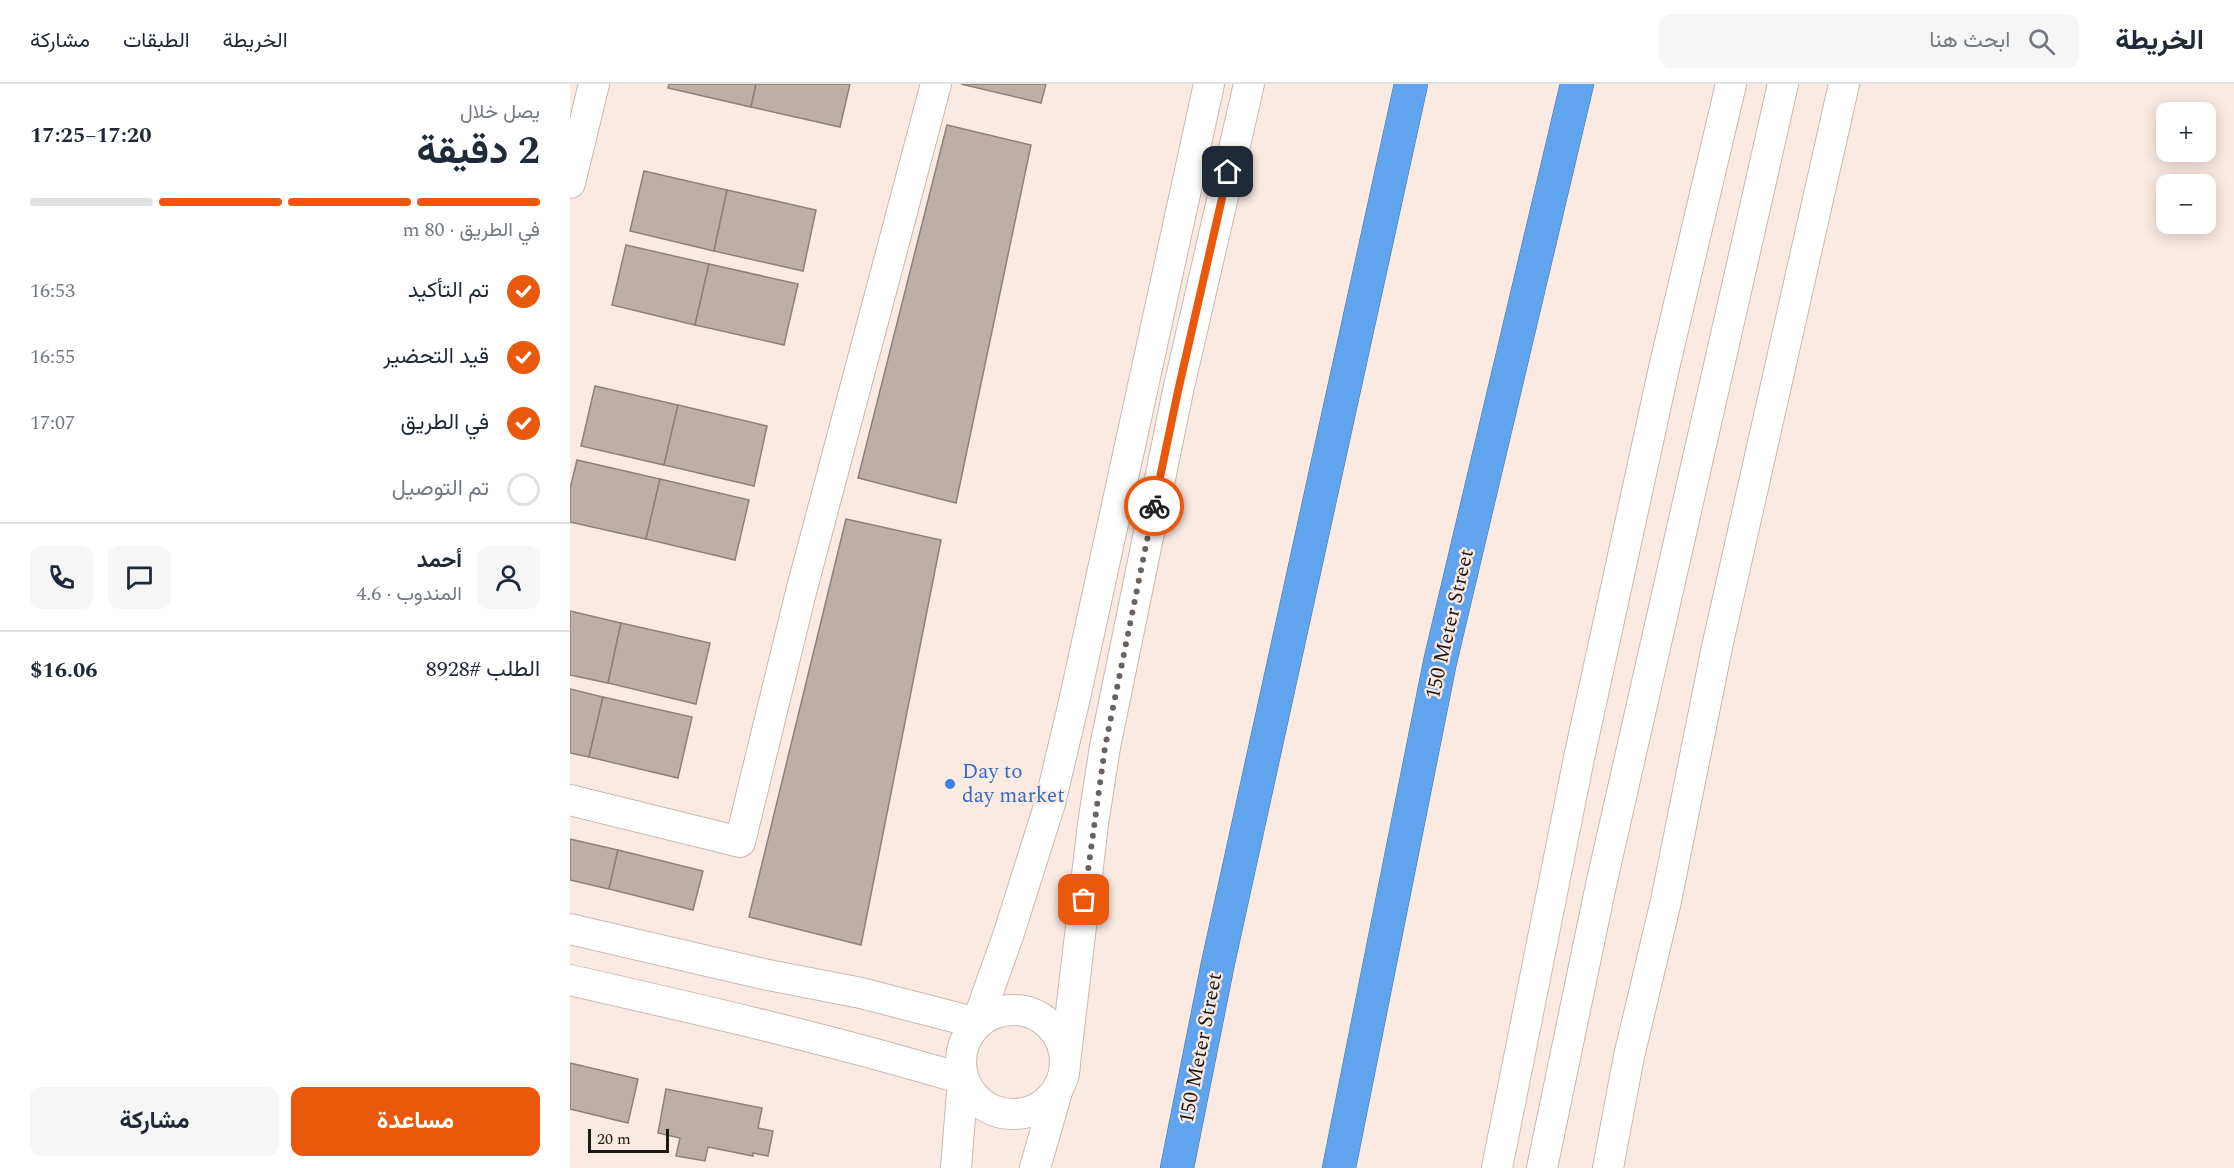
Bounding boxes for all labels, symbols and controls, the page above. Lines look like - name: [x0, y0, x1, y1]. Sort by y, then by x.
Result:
- search box: [1659, 14, 2079, 68]
- text: الخريطة: [2115, 19, 2204, 62]
- text: ابحث هنا: [1929, 24, 2010, 57]
- text: مشاركة: [30, 25, 90, 57]
- text: الطبقات: [123, 25, 190, 57]
- text: الخريطة: [223, 25, 288, 57]
- icon: search: [2025, 25, 2058, 58]
- text: يصل خلال: [460, 97, 540, 127]
- map controls: [2156, 102, 2216, 234]
- button: +: [2156, 102, 2216, 162]
- text: 17:20–17:25: [30, 119, 152, 152]
- text: 2 دقيقة: [416, 122, 540, 181]
- pin: [1202, 146, 1253, 197]
- icon: home: [1211, 155, 1244, 188]
- button: −: [2156, 174, 2216, 234]
- text: في الطريق · 80 m: [402, 215, 540, 245]
- text: تم التأكيد: [408, 274, 489, 307]
- icon: check: [507, 275, 540, 308]
- text: 16:53: [30, 276, 75, 306]
- text: قيد التحضير: [383, 340, 489, 373]
- icon: check: [507, 341, 540, 374]
- text: 16:55: [30, 342, 75, 372]
- text: في الطريق: [401, 406, 489, 439]
- icon: check: [507, 407, 540, 440]
- text: 17:07: [30, 408, 75, 438]
- text: تم التوصيل: [392, 472, 489, 505]
- courier: [1124, 476, 1184, 536]
- icon: bike: [1138, 490, 1171, 523]
- text: أحمد: [417, 544, 462, 577]
- button: phone: [30, 546, 93, 609]
- button: chat: [108, 546, 171, 609]
- button: person: [477, 546, 540, 609]
- street label: 150 Meter Street: [1417, 546, 1483, 702]
- text: المندوب · 4.6: [356, 579, 462, 609]
- text: الطلب #8928: [426, 653, 540, 686]
- text: $16.06: [30, 654, 98, 687]
- place label: Day to day market: [962, 756, 1065, 812]
- marker: Day to day market: [943, 777, 957, 791]
- pin: [1058, 874, 1109, 925]
- icon: bag: [1067, 883, 1100, 916]
- street label: 150 Meter Street: [1171, 970, 1231, 1126]
- button: مشاركة: [30, 1087, 279, 1156]
- button: مساعدة: [291, 1087, 540, 1156]
- scale bar: [588, 1126, 669, 1154]
- text: 20 m: [597, 1127, 631, 1151]

